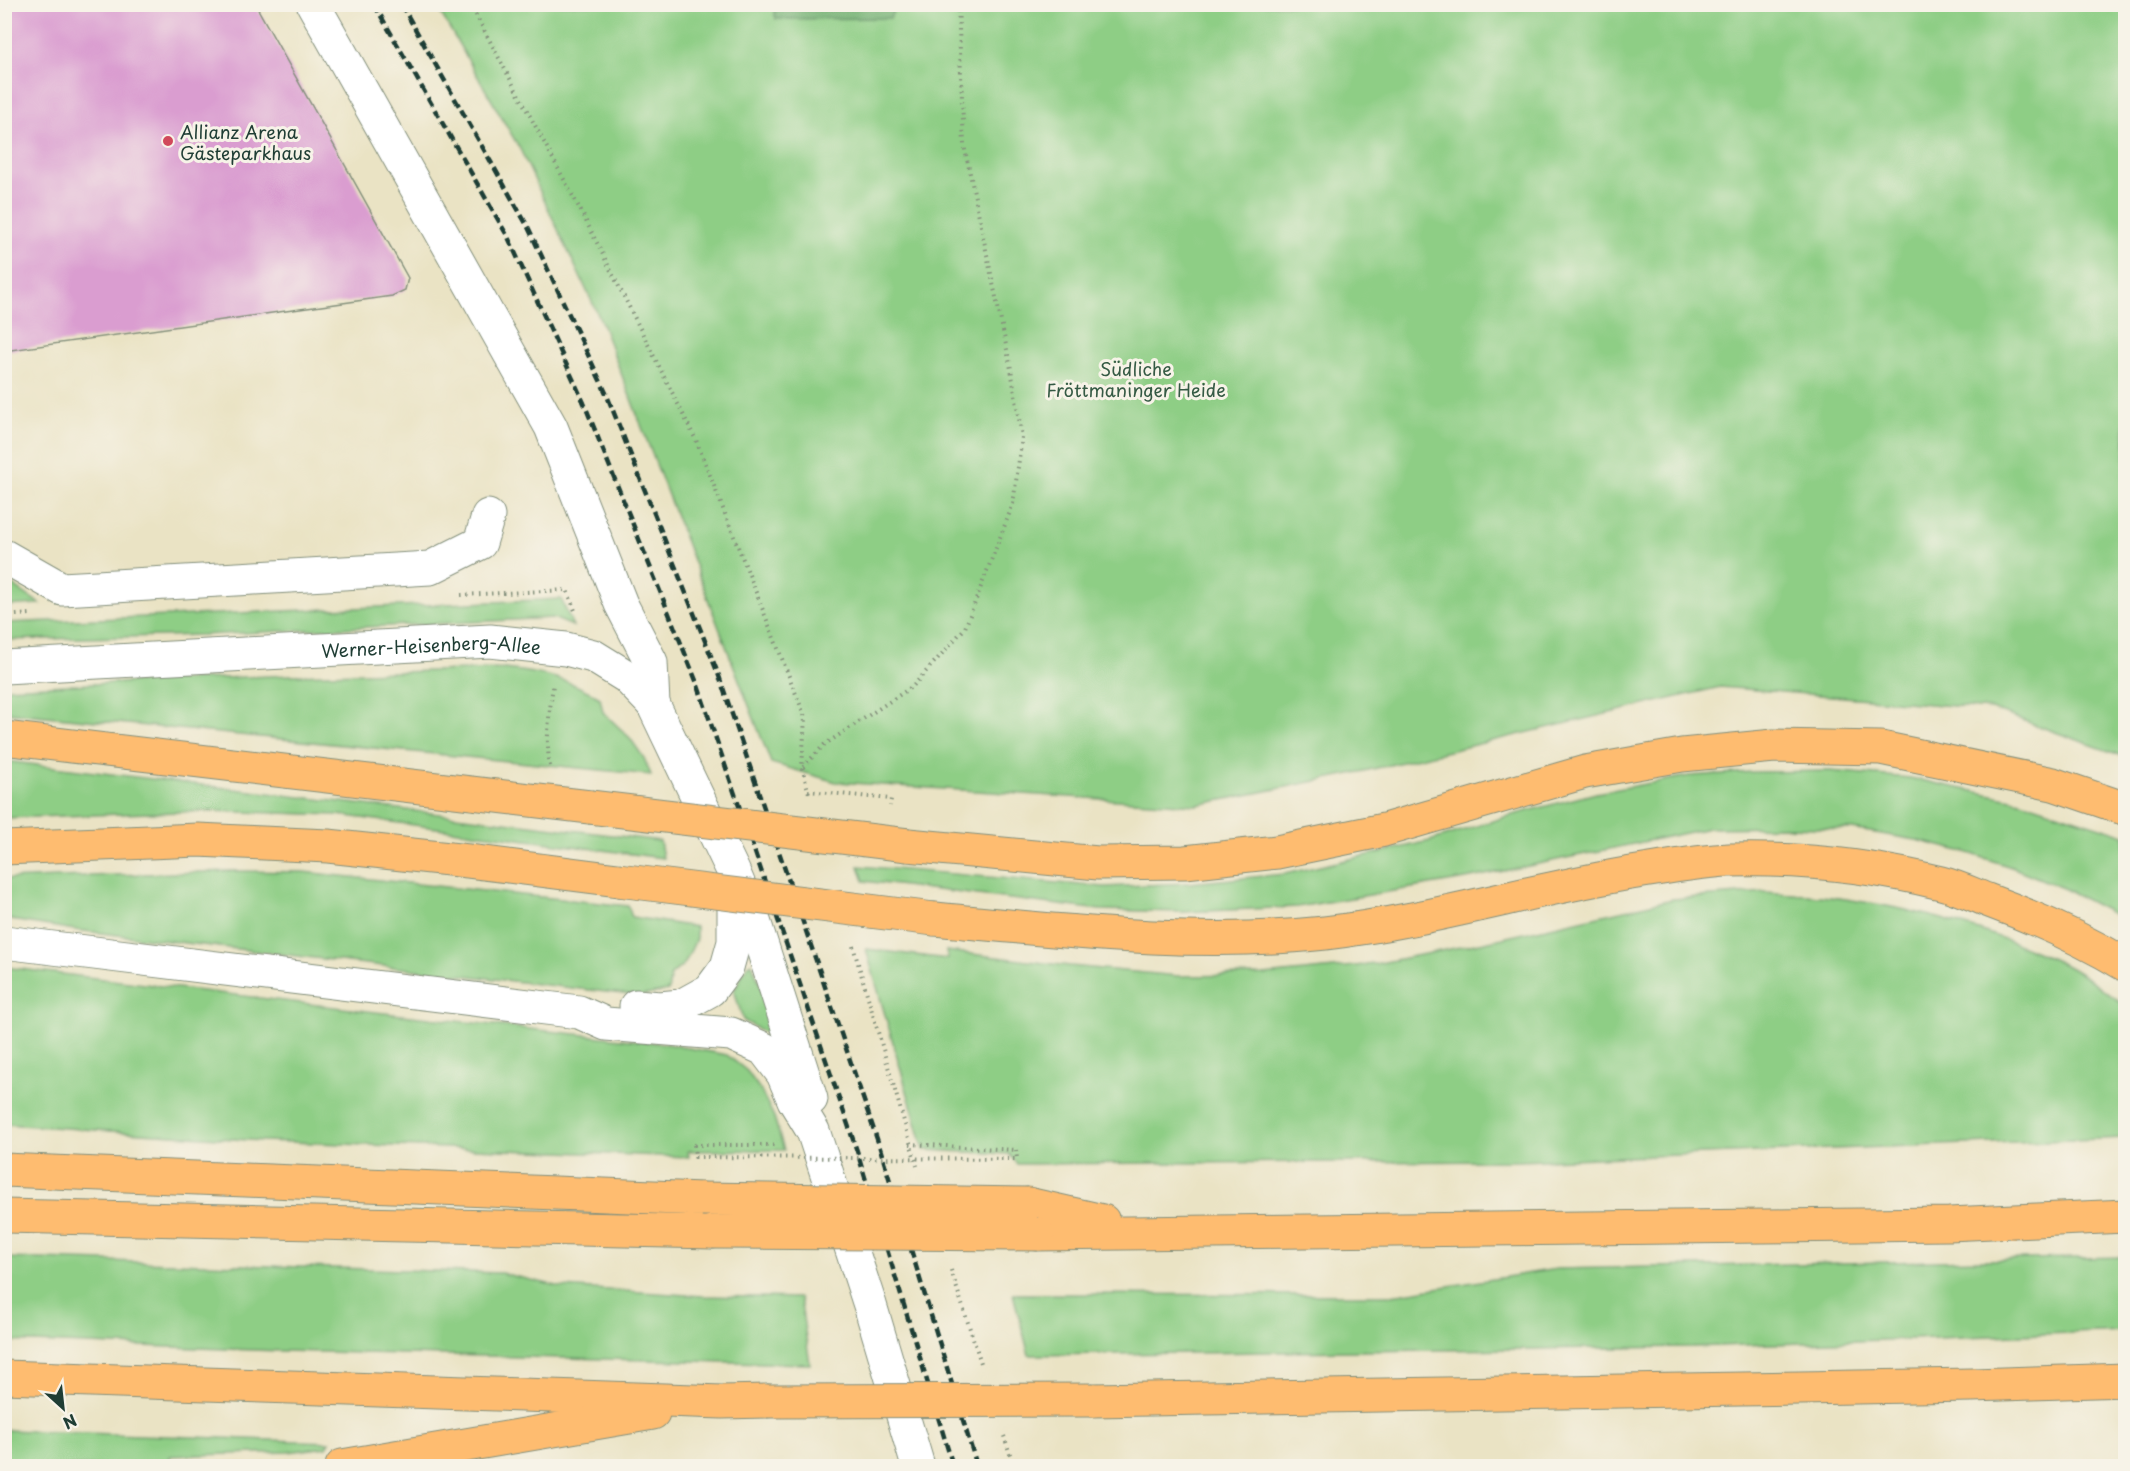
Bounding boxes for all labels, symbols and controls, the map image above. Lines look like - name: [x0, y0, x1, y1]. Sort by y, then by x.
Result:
- place label: Allianz Arena Gästeparkhaus: [180, 118, 311, 166]
- marker: Allianz Arena Gästeparkhaus: [161, 134, 175, 148]
- park label: Südliche Fröttmaninger Heide: [1046, 355, 1226, 403]
- street label: Werner-Heisenberg-Allee: [321, 627, 543, 664]
- north arrow: [33, 1378, 93, 1438]
- text: N: [59, 1409, 81, 1436]

